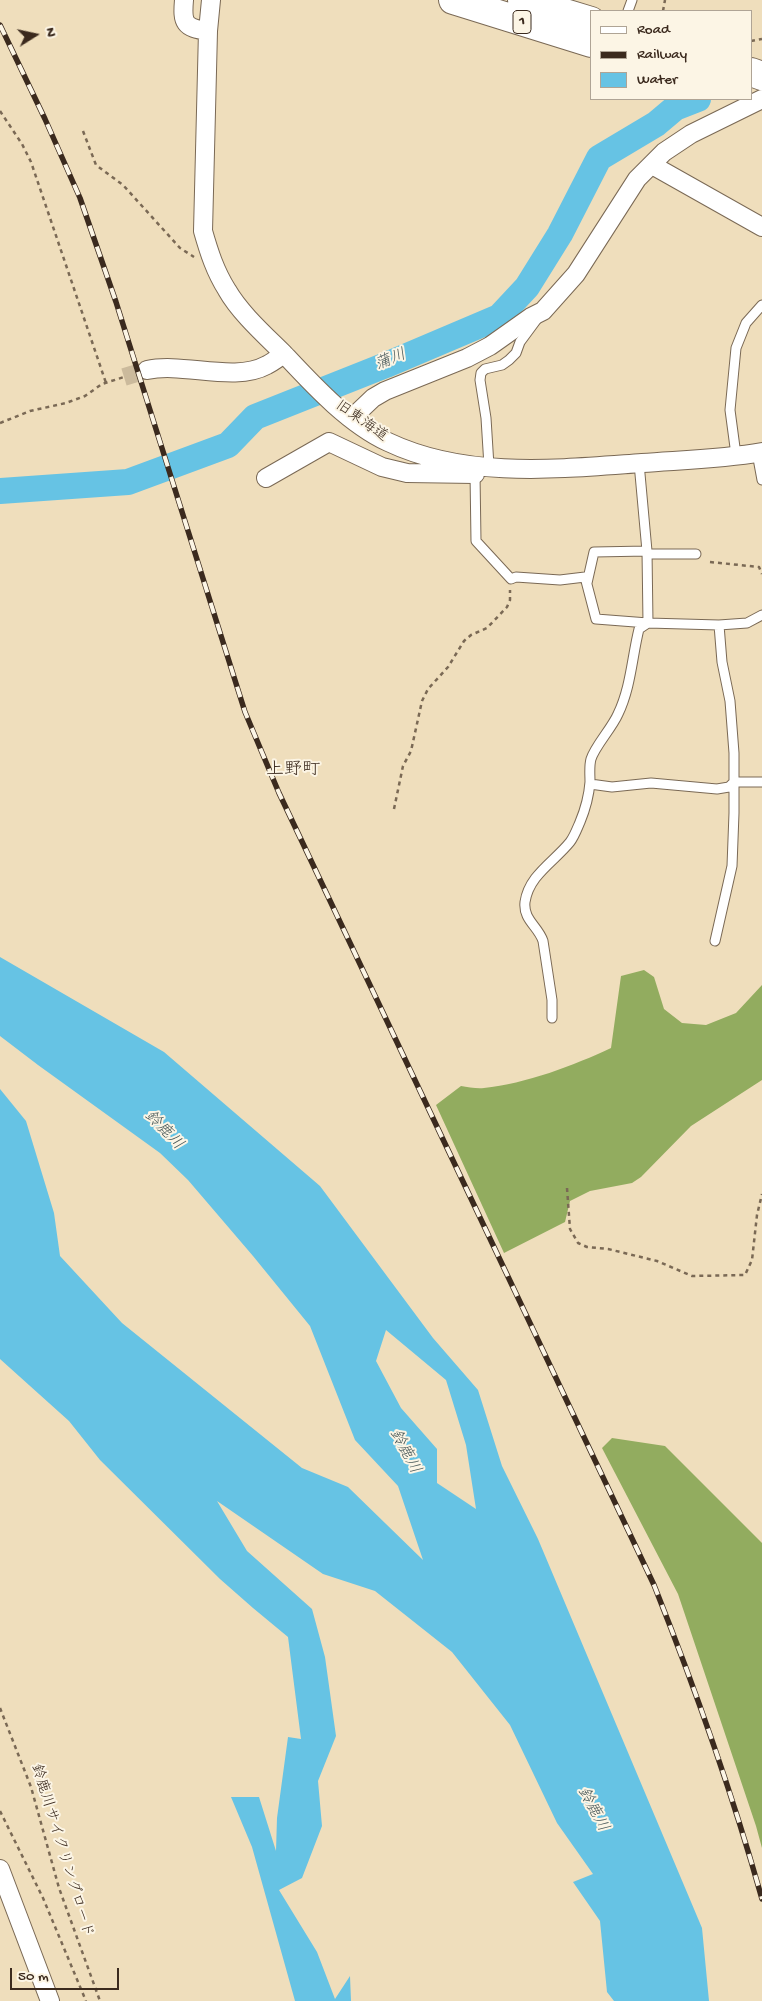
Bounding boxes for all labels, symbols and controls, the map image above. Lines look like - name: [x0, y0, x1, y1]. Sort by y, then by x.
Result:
- north arrow: [10, 10, 60, 60]
- legend: [590, 10, 752, 100]
- road number: 1: [513, 11, 531, 34]
- text: Road: [637, 21, 670, 39]
- text: N: [41, 26, 59, 38]
- text: Railway: [637, 46, 687, 64]
- text: Water: [637, 71, 677, 89]
- water label: 蒲川: [373, 346, 409, 376]
- street label: 旧東海道: [331, 397, 391, 447]
- district label: 上野町: [266, 760, 320, 782]
- water label: 鈴鹿川: [139, 1107, 187, 1155]
- water label: 鈴鹿川: [384, 1426, 424, 1478]
- street label: 鈴鹿川サイクリングロード: [26, 1762, 96, 1940]
- water label: 鈴鹿川: [572, 1784, 612, 1836]
- scale bar: [12, 1958, 121, 1990]
- text: 50 m: [18, 1968, 49, 1986]

